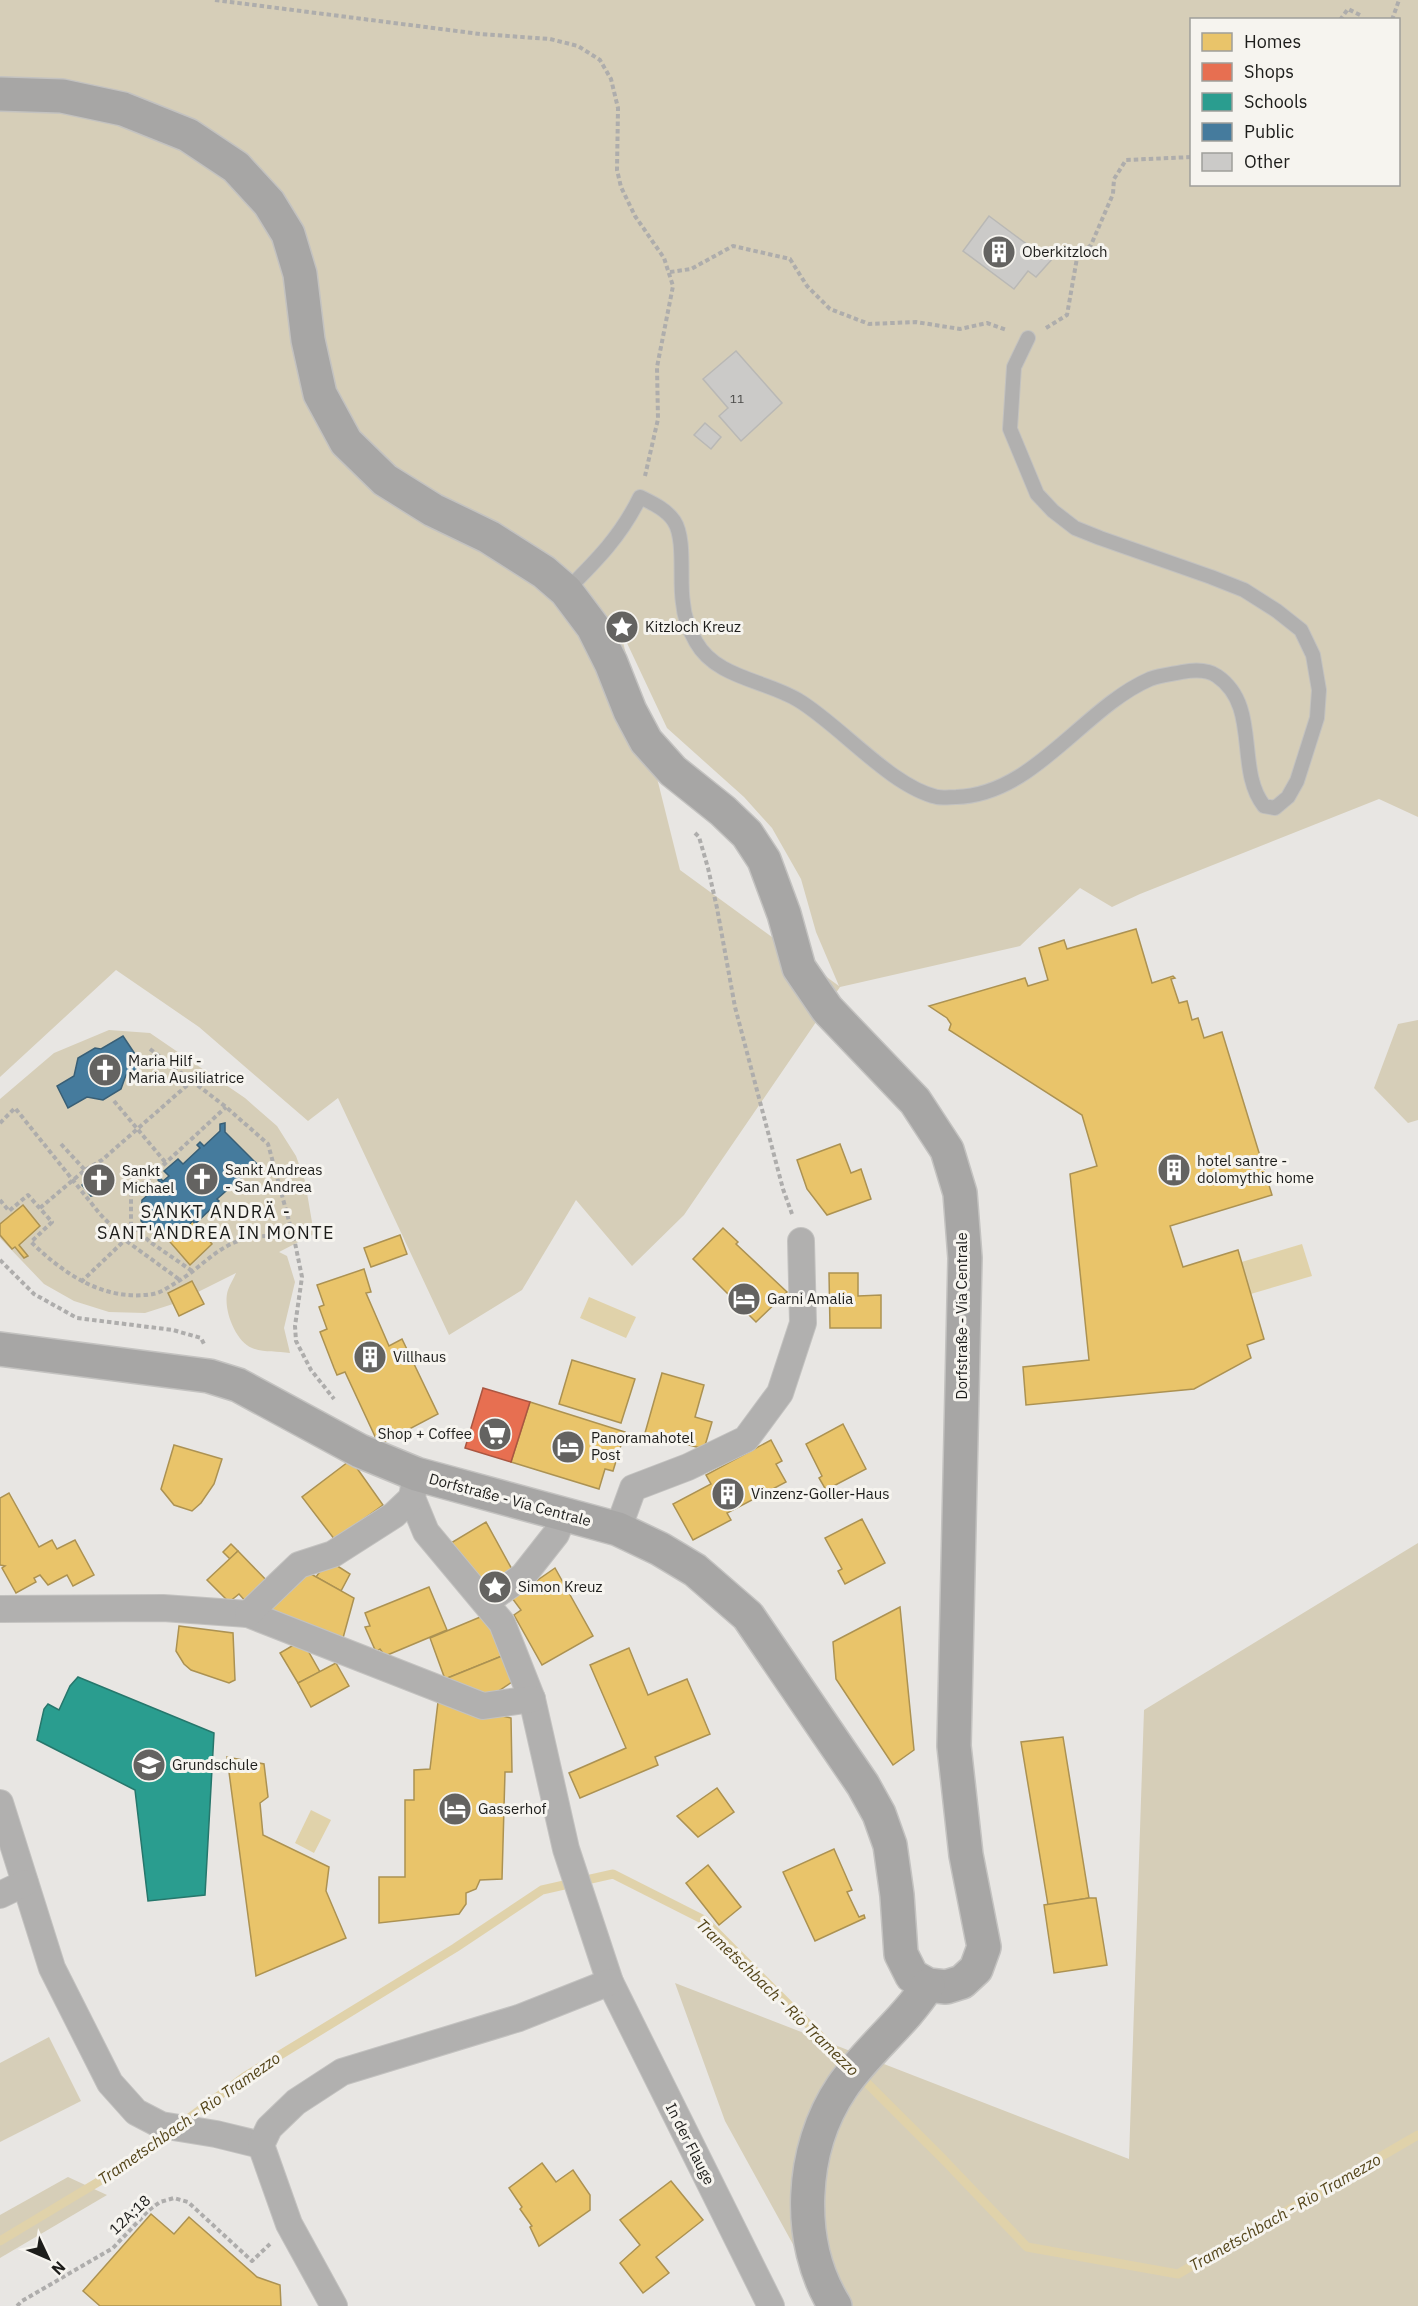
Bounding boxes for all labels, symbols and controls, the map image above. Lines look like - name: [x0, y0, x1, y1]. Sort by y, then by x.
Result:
- legend: [1190, 18, 1400, 186]
- text: Homes: [1244, 30, 1301, 53]
- text: Shops: [1244, 60, 1294, 83]
- text: Schools: [1244, 90, 1308, 113]
- text: Public: [1244, 120, 1294, 143]
- text: Other: [1244, 150, 1290, 173]
- building icon: Oberkitzloch: [981, 234, 1017, 270]
- place label: Oberkitzloch: [1022, 242, 1108, 261]
- house number: 11: [730, 391, 744, 406]
- place icon: Kitzloch Kreuz: [604, 609, 640, 645]
- place label: Kitzloch Kreuz: [645, 617, 741, 636]
- place label: Maria Hilf - Maria Ausiliatrice: [128, 1051, 244, 1087]
- church icon: Maria Hilf - Maria Ausiliatrice: [87, 1052, 123, 1088]
- place label: hotel santre - dolomythic home: [1197, 1151, 1314, 1187]
- building icon: hotel santre - dolomythic home: [1156, 1152, 1192, 1188]
- place label: Sankt Andreas - San Andrea: [225, 1160, 323, 1196]
- place label: Sankt Michael: [122, 1161, 174, 1197]
- church icon: Sankt Andreas - San Andrea: [184, 1161, 220, 1197]
- church icon: Sankt Michael: [81, 1162, 117, 1198]
- district label: SANKT ANDRÄ - SANT'ANDREA IN MONTE: [97, 1200, 335, 1244]
- street label: Dorfstraße - Via Centrale: [952, 1232, 971, 1400]
- hotel icon: Garni Amalia: [726, 1281, 762, 1317]
- place label: Garni Amalia: [767, 1289, 853, 1308]
- building icon: Villhaus: [352, 1339, 388, 1375]
- place label: Villhaus: [393, 1347, 446, 1366]
- supermarket icon: Shop + Coffee: [477, 1416, 513, 1452]
- place label: Shop + Coffee: [378, 1424, 472, 1443]
- place label: Panoramahotel Post: [591, 1428, 694, 1464]
- hotel icon: Panoramahotel Post: [550, 1429, 586, 1465]
- street label: Dorfstraße - Via Centrale: [427, 1469, 593, 1530]
- building icon: Vinzenz-Goller-Haus: [710, 1476, 746, 1512]
- place label: Vinzenz-Goller-Haus: [751, 1484, 890, 1503]
- place icon: Simon Kreuz: [477, 1569, 513, 1605]
- place label: Simon Kreuz: [518, 1577, 603, 1596]
- school or university icon: Grundschule: [131, 1747, 167, 1783]
- place label: Grundschule: [172, 1755, 258, 1774]
- hotel icon: Gasserhof: [437, 1791, 473, 1827]
- place label: Gasserhof: [478, 1799, 547, 1818]
- water label: Trametschbach - Rio Tramezzo: [693, 1914, 864, 2080]
- water label: Trametschbach - Rio Tramezzo: [94, 2047, 284, 2189]
- street label: In der Flauge: [662, 2100, 719, 2188]
- water label: Trametschbach - Rio Tramezzo: [1186, 2149, 1385, 2275]
- street label: 12A;18: [105, 2191, 154, 2239]
- north arrow: [18, 2228, 78, 2288]
- text: N: [48, 2257, 70, 2280]

